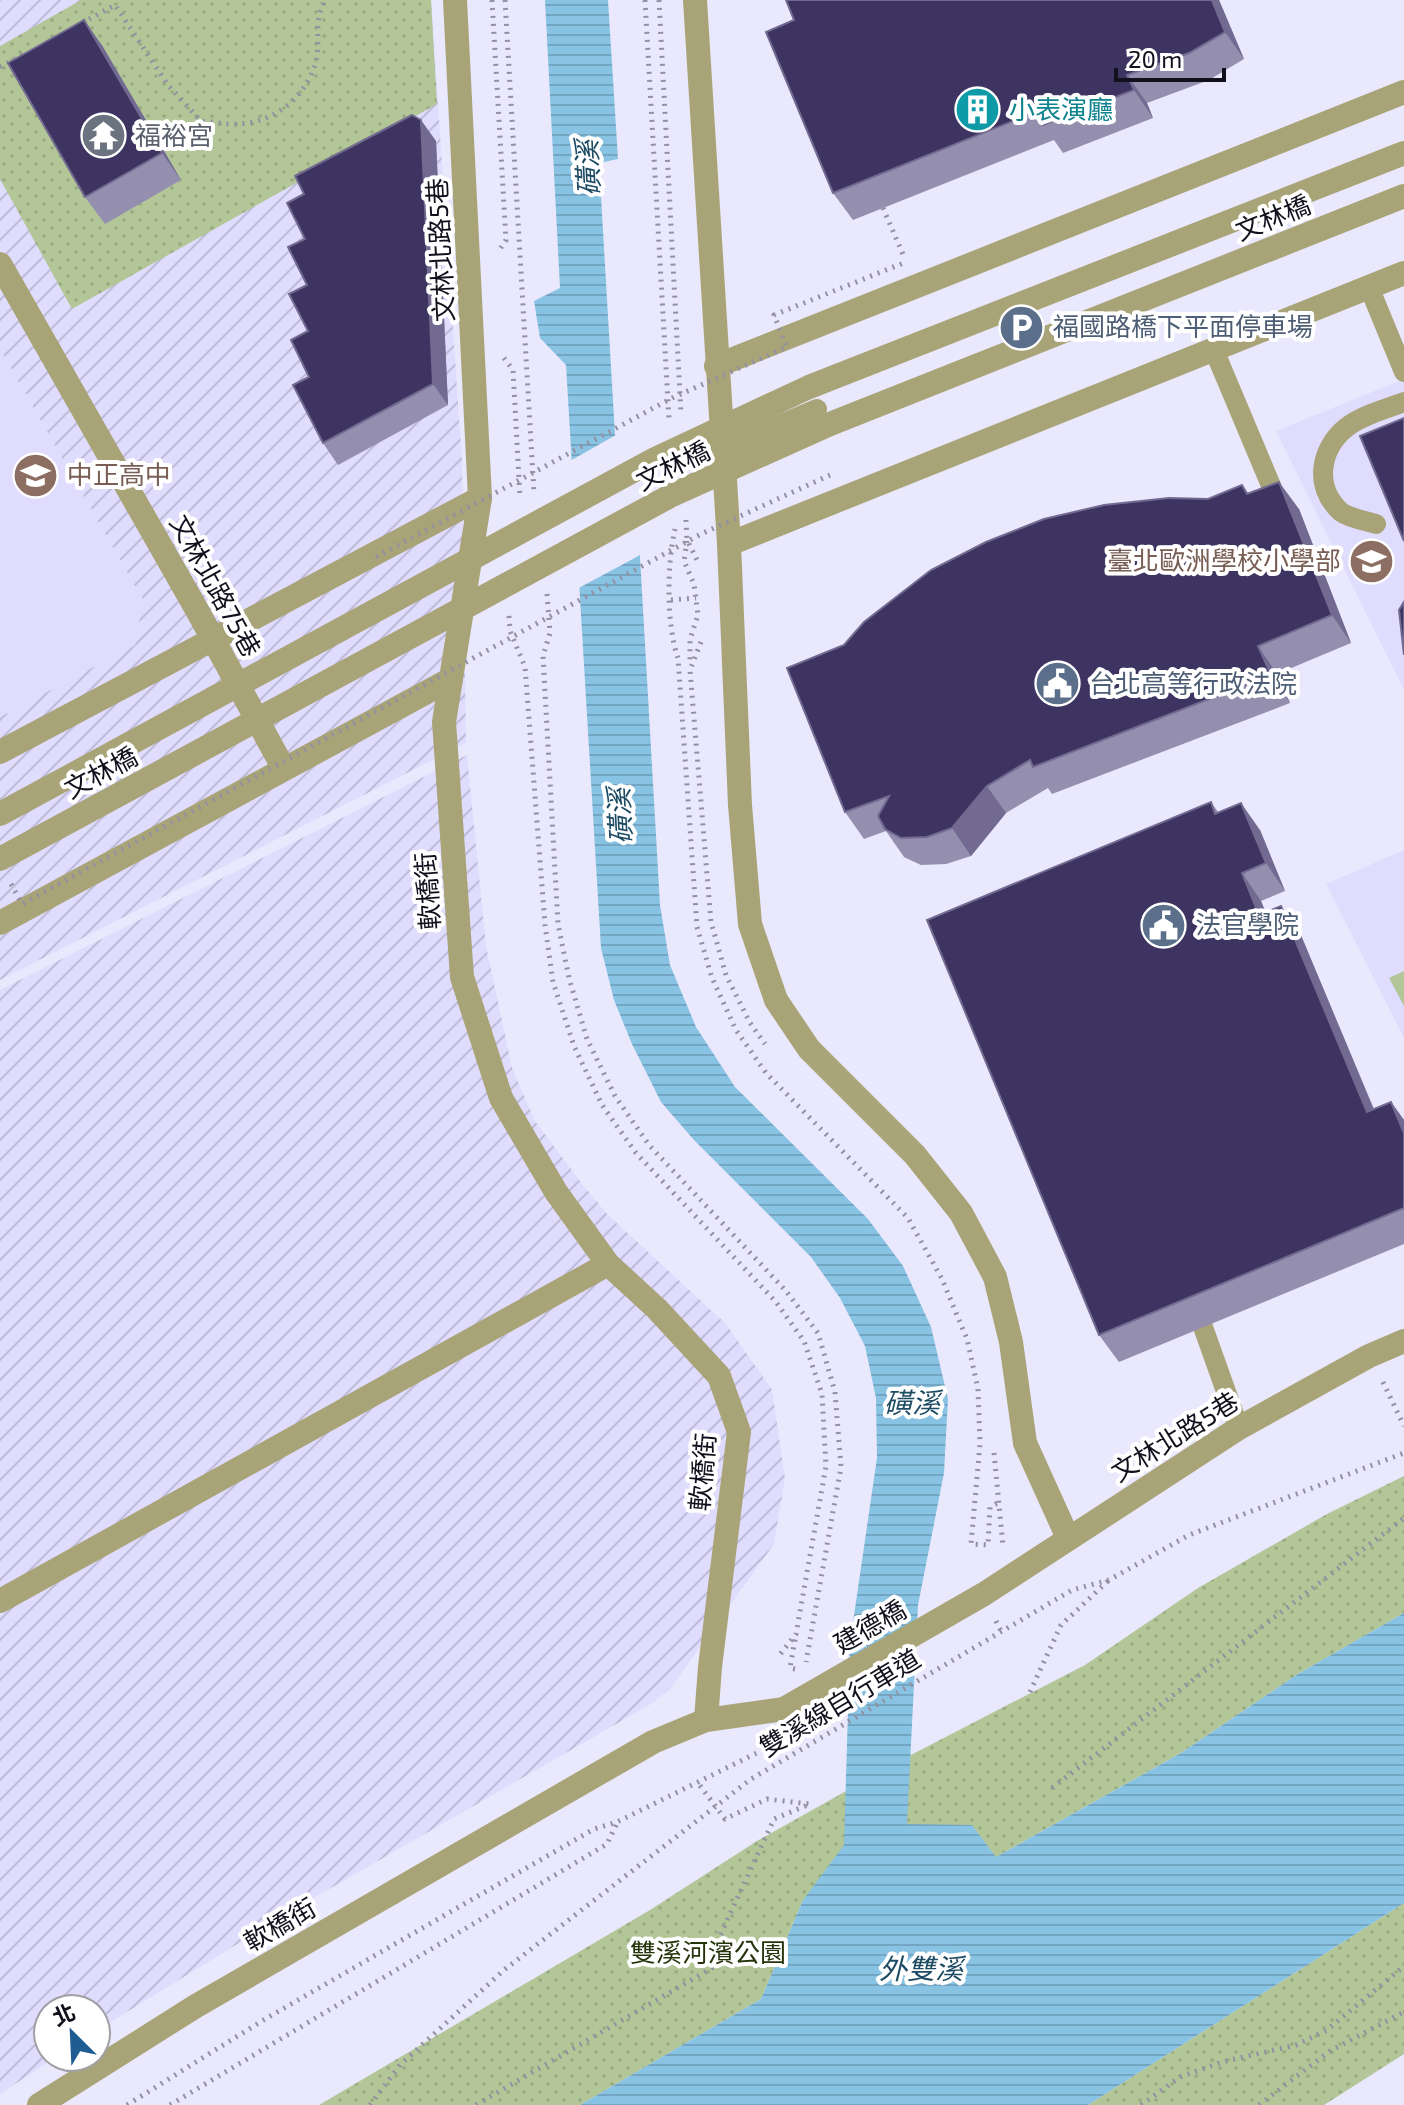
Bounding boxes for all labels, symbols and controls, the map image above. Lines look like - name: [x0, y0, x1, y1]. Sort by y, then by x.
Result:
- scale bar: [1116, 32, 1224, 82]
- text: 20 m: [1128, 44, 1182, 73]
- building icon: 小表演廳: [954, 86, 1002, 134]
- place label: 小表演廳: [1009, 93, 1113, 124]
- temple icon: 福裕宮: [80, 112, 128, 160]
- place label: 福裕宮: [135, 119, 213, 150]
- water label: 磺溪: [568, 135, 605, 197]
- street label: 文林北路5巷: [420, 177, 459, 323]
- street label: 文林橋: [1230, 188, 1314, 246]
- parking icon: 福國路橋下平面停車場: [998, 303, 1046, 351]
- place label: 福國路橋下平面停車場: [1053, 310, 1313, 341]
- street label: 文林橋: [630, 434, 714, 496]
- school or university icon: 中正高中: [12, 451, 60, 499]
- place label: 中正高中: [67, 458, 171, 489]
- street label: 文林北路75巷: [165, 509, 268, 662]
- school or university icon: 臺北歐洲學校小學部: [1348, 537, 1396, 585]
- place label: 臺北歐洲學校小學部: [1107, 544, 1341, 575]
- public building icon: 台北高等行政法院: [1034, 660, 1082, 708]
- place label: 台北高等行政法院: [1089, 667, 1297, 698]
- street label: 文林橋: [59, 740, 142, 804]
- water label: 磺溪: [600, 783, 637, 845]
- street label: 軟橋街: [408, 851, 445, 931]
- public building icon: 法官學院: [1140, 901, 1188, 949]
- place label: 法官學院: [1195, 908, 1299, 939]
- street label: 文林北路5巷: [1105, 1384, 1243, 1487]
- water label: 磺溪: [884, 1385, 944, 1419]
- street label: 軟橋街: [683, 1432, 720, 1512]
- street label: 建德橋: [828, 1593, 911, 1659]
- street label: 雙溪線自行車道: [753, 1642, 925, 1762]
- street label: 軟橋街: [238, 1891, 321, 1957]
- park label: 雙溪河濱公園: [630, 1936, 786, 1967]
- water label: 外雙溪: [879, 1951, 967, 1985]
- north arrow: [32, 1993, 112, 2073]
- text: 北: [48, 1997, 79, 2030]

